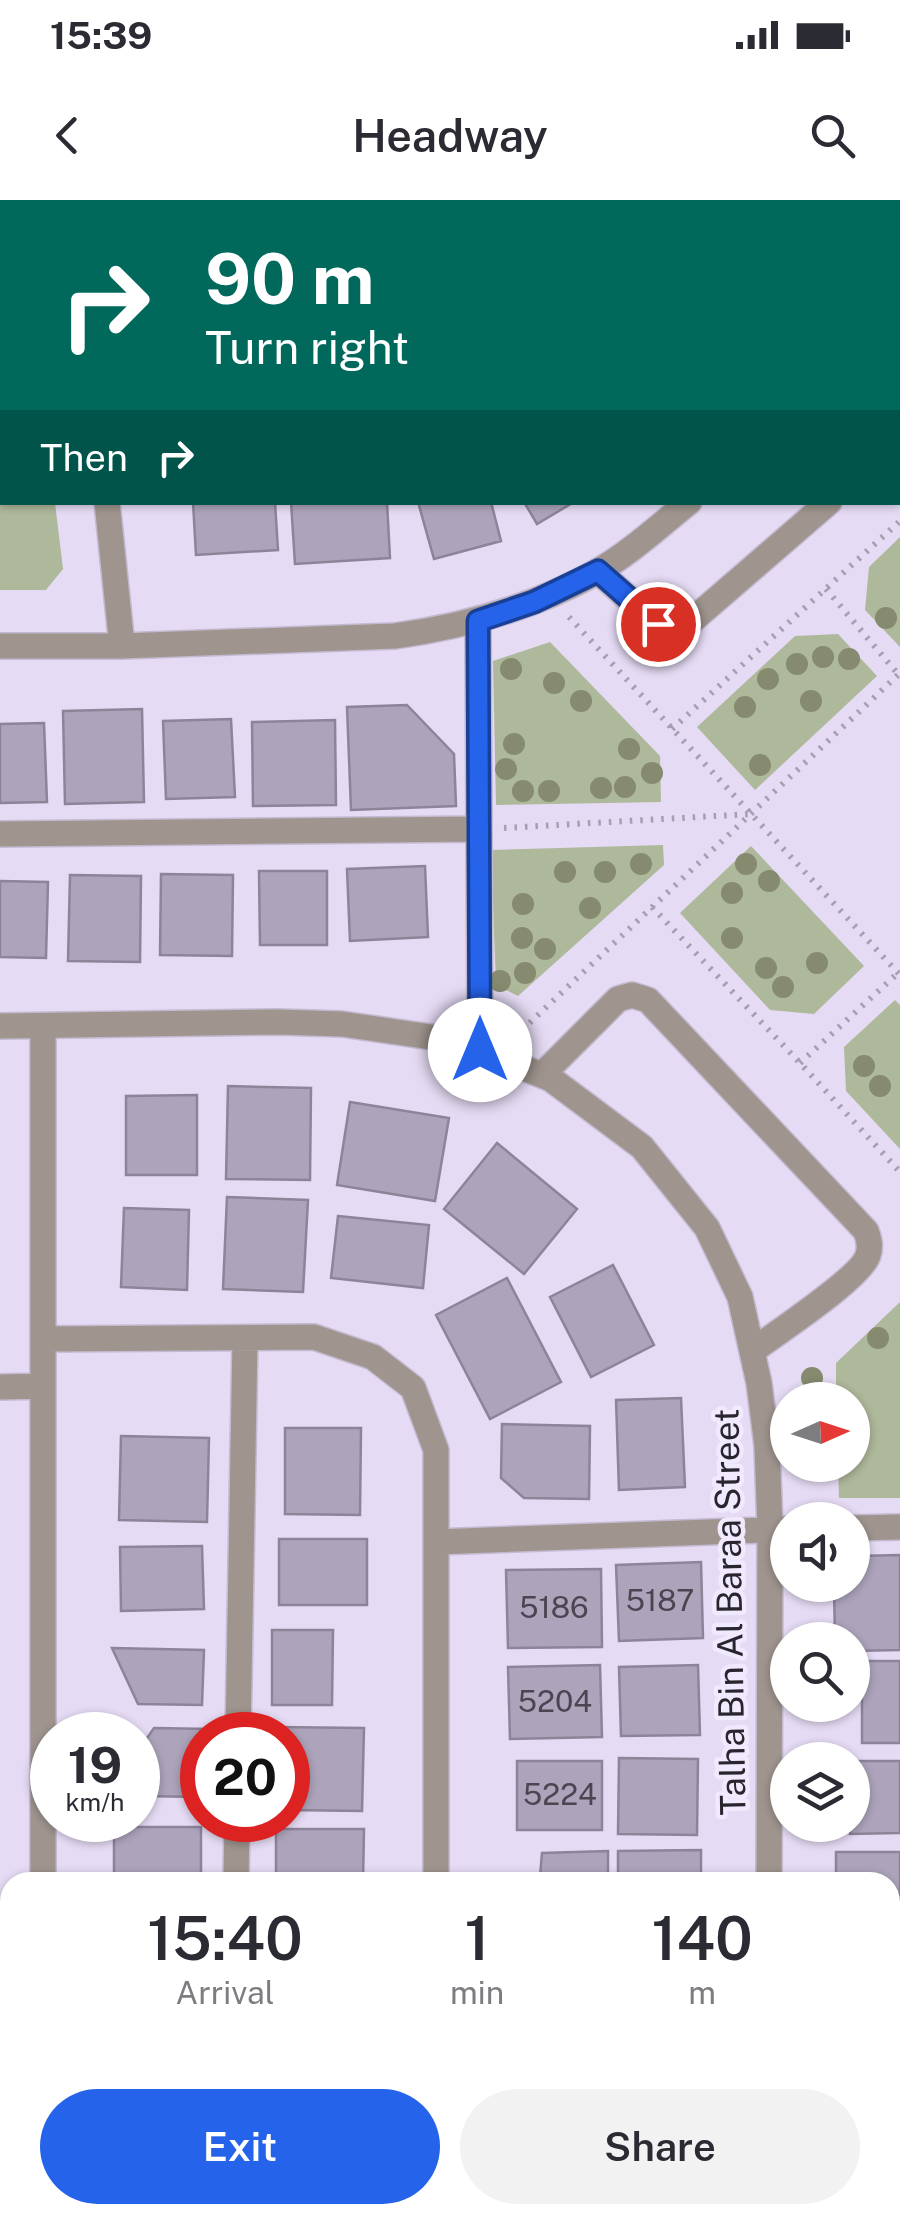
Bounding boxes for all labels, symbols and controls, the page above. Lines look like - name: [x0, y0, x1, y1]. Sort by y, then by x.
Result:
- text: 15:39: [50, 13, 152, 58]
- icon: back: [40, 108, 95, 163]
- icon: search: [805, 108, 860, 163]
- text: Headway: [352, 109, 548, 162]
- text: 90 m: [205, 237, 375, 320]
- icon: right: [40, 240, 170, 370]
- text: Turn right: [205, 321, 409, 374]
- icon: right: [148, 430, 203, 485]
- text: Then: [40, 435, 128, 480]
- pin: [616, 582, 701, 667]
- icon: arrive: [631, 597, 686, 652]
- position arrow: [428, 998, 532, 1102]
- north arrow: [770, 1382, 870, 1482]
- map controls: [770, 1382, 870, 1842]
- street label: Talha Bin Al Baraa Street: [705, 1408, 754, 1816]
- button: sound: [770, 1502, 870, 1602]
- house number: 5187: [626, 1582, 694, 1618]
- house number: 5186: [519, 1589, 589, 1625]
- button: search: [770, 1622, 870, 1722]
- house number: 5204: [518, 1683, 592, 1719]
- speed limit sign: 20: [180, 1712, 310, 1842]
- text: 19: [68, 1735, 122, 1794]
- button: layers: [770, 1742, 870, 1842]
- house number: 5224: [523, 1776, 597, 1812]
- text: km/h: [66, 1787, 124, 1817]
- text: 15:40: [147, 1903, 303, 1974]
- text: 1: [465, 1903, 490, 1974]
- text: 140: [651, 1903, 753, 1974]
- text: Arrival: [176, 1974, 274, 2011]
- text: min: [450, 1974, 504, 2011]
- text: m: [688, 1974, 716, 2011]
- button: Exit: [40, 2089, 440, 2204]
- button: Share: [460, 2089, 860, 2204]

